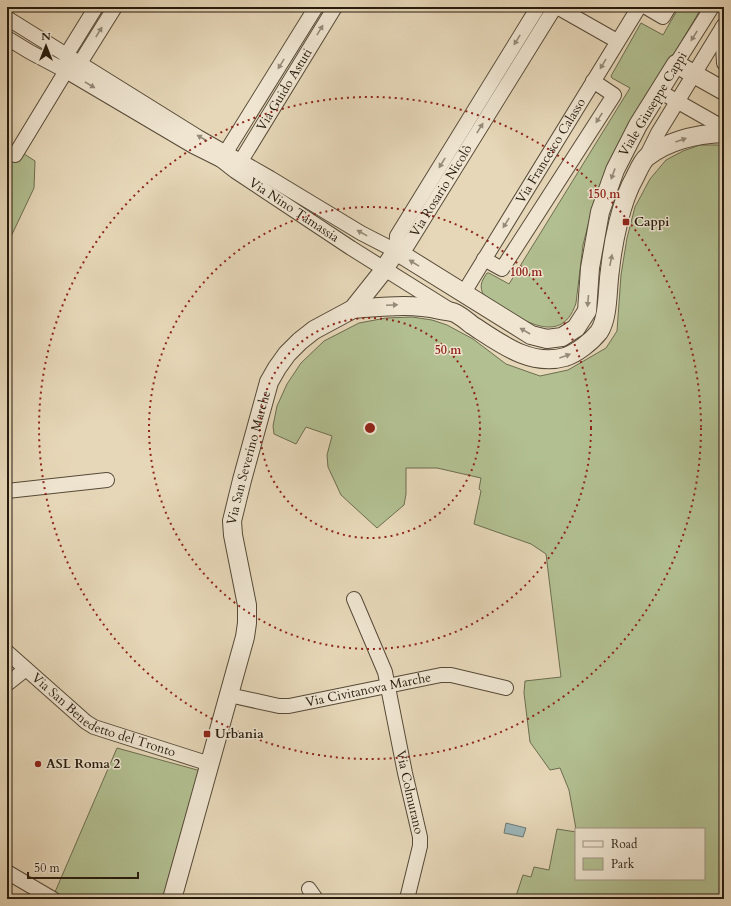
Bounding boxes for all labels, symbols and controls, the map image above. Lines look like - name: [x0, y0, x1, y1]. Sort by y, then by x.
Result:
- one-way arrow: [317, 24, 324, 36]
- north arrow: [26, 26, 66, 66]
- one-way arrow: [96, 26, 103, 38]
- text: N: [41, 29, 51, 44]
- one-way arrow: [690, 30, 697, 42]
- one-way arrow: [514, 34, 521, 46]
- street label: Via Guido Astuti: [252, 45, 317, 134]
- street label: Viale Giuseppe Cappi: [615, 48, 692, 160]
- one-way arrow: [277, 58, 284, 70]
- one-way arrow: [600, 58, 607, 70]
- one-way arrow: [84, 81, 96, 88]
- street label: Via Francesco Calasso: [512, 95, 590, 207]
- one-way arrow: [595, 113, 603, 123]
- one-way arrow: [477, 122, 484, 134]
- one-way arrow: [196, 135, 208, 142]
- one-way arrow: [675, 137, 687, 143]
- street label: Via Rosario Nicolò: [406, 141, 477, 240]
- one-way arrow: [438, 157, 445, 169]
- one-way arrow: [610, 169, 616, 181]
- street label: Via Nino Tamassia: [245, 174, 343, 247]
- text: 150 m: [588, 186, 621, 202]
- place label: Cappi: [634, 213, 669, 231]
- one-way arrow: [503, 217, 510, 229]
- marker: Cappi: [621, 217, 631, 227]
- one-way arrow: [356, 230, 367, 237]
- one-way arrow: [609, 254, 615, 266]
- one-way arrow: [409, 259, 419, 267]
- text: 100 m: [510, 264, 543, 280]
- one-way arrow: [584, 295, 591, 307]
- one-way arrow: [386, 302, 398, 309]
- one-way arrow: [519, 328, 531, 335]
- text: 50 m: [435, 342, 462, 358]
- one-way arrow: [559, 353, 571, 359]
- street label: Via San Severino Marche: [222, 388, 275, 527]
- centre of rings: [363, 421, 377, 435]
- street label: Via Civitanova Marche: [304, 668, 433, 711]
- street label: Via San Benedetto del Tronto: [28, 669, 178, 761]
- place label: Urbania: [215, 725, 264, 743]
- marker: Urbania: [202, 729, 212, 739]
- street label: Via Colmurano: [392, 749, 428, 836]
- place label: ASL Roma 2: [46, 755, 121, 773]
- marker: ASL Roma 2: [33, 759, 43, 769]
- legend: [575, 828, 705, 880]
- text: Road: [611, 836, 638, 852]
- scale bar: [28, 854, 138, 880]
- text: Park: [611, 856, 635, 872]
- text: 50 m: [34, 860, 61, 876]

